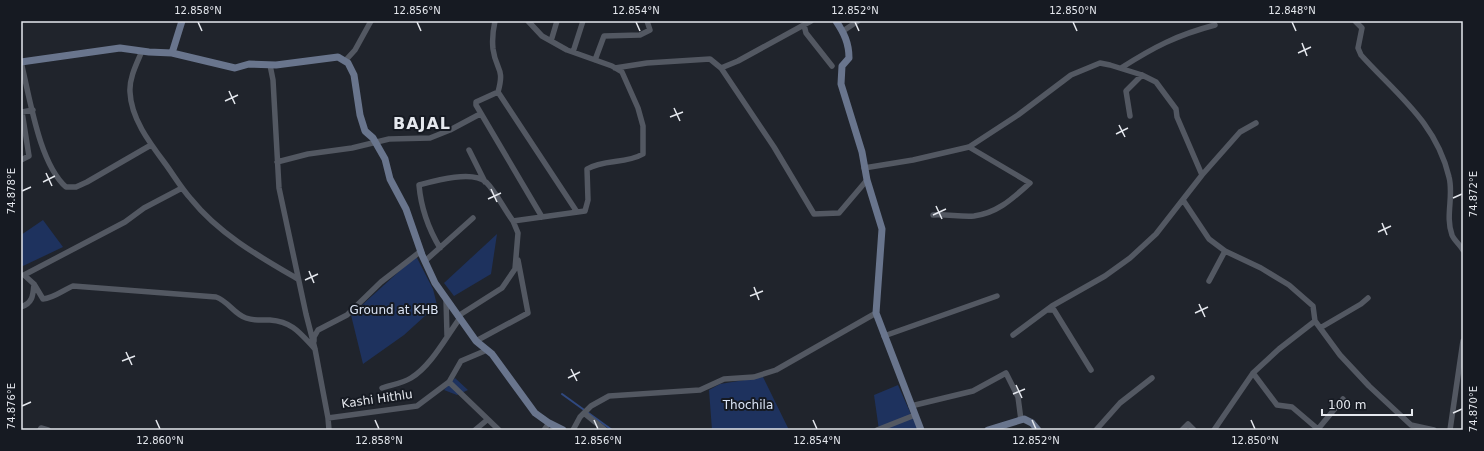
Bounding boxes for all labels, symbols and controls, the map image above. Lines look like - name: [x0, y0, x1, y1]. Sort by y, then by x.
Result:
- text: 12.858°N: [174, 5, 222, 16]
- text: 12.856°N: [393, 5, 441, 16]
- text: 12.854°N: [612, 5, 660, 16]
- text: 12.852°N: [831, 5, 879, 16]
- text: 12.850°N: [1049, 5, 1097, 16]
- text: 12.848°N: [1268, 5, 1316, 16]
- district label: BAJAL: [393, 114, 451, 133]
- text: 74.878°E: [6, 168, 17, 214]
- text: 74.872°E: [1468, 171, 1479, 217]
- park label: Ground at KHB: [350, 303, 438, 317]
- text: 74.876°E: [6, 383, 17, 429]
- text: 74.870°E: [1468, 386, 1479, 432]
- street label: Kashi Hithlu: [341, 387, 413, 411]
- scale bar: [1322, 391, 1412, 417]
- park label: Thochila: [722, 398, 773, 412]
- text: 100 m: [1328, 398, 1366, 412]
- text: 12.860°N: [136, 435, 184, 446]
- text: 12.858°N: [355, 435, 403, 446]
- text: 12.856°N: [574, 435, 622, 446]
- text: 12.854°N: [793, 435, 841, 446]
- text: 12.852°N: [1012, 435, 1060, 446]
- text: 12.850°N: [1231, 435, 1279, 446]

